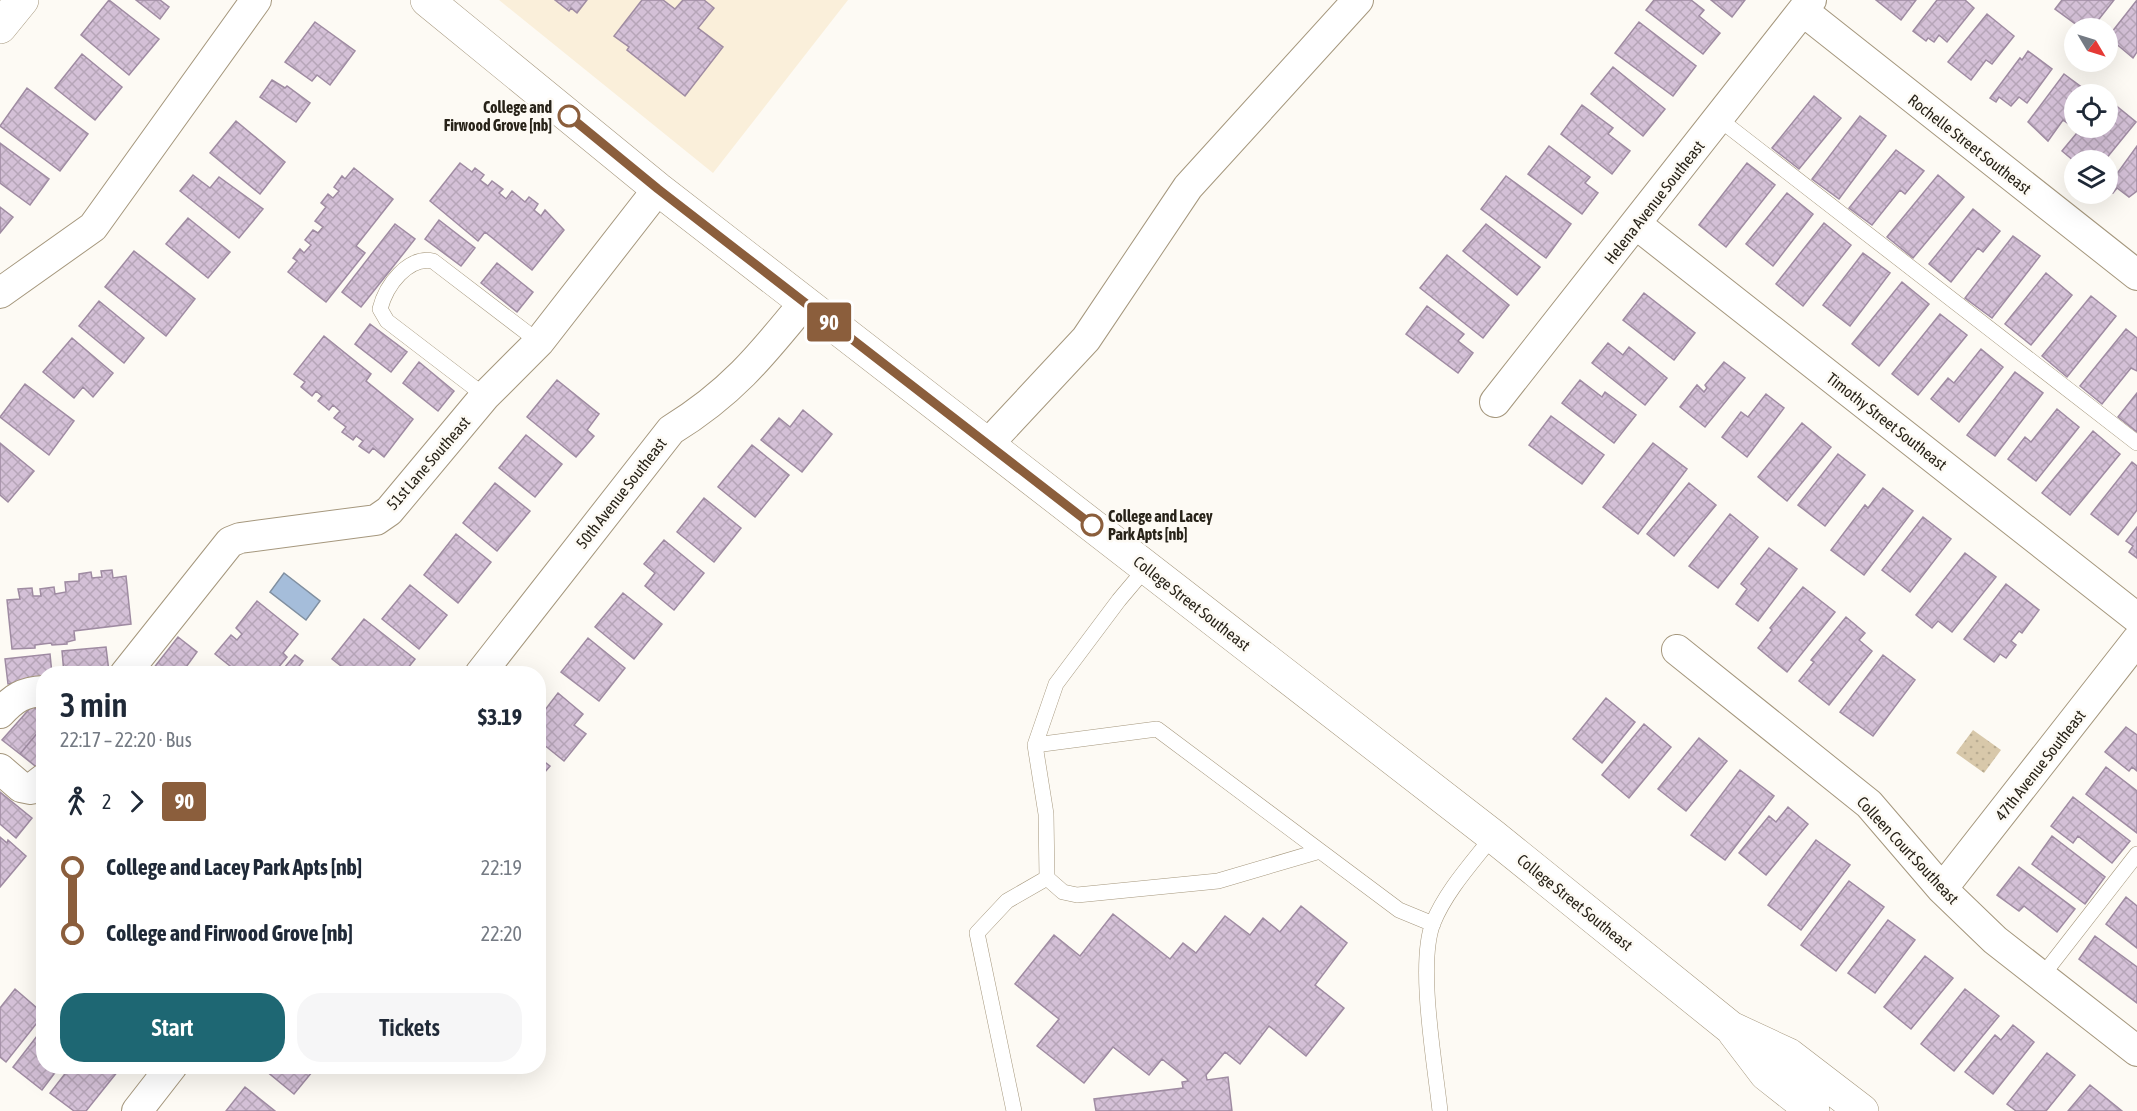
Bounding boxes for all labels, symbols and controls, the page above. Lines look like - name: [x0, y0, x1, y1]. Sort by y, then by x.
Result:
- north arrow: [2064, 18, 2118, 72]
- map controls: [2064, 18, 2118, 204]
- button: locate: [2064, 84, 2118, 138]
- street label: Rochelle Street Southeast: [1905, 90, 2035, 198]
- place label: College and Firwood Grove [nb]: [444, 98, 552, 134]
- marker: College and Firwood Grove [nb]: [558, 105, 580, 127]
- street label: Helena Avenue Southeast: [1600, 137, 1708, 267]
- button: layers: [2064, 150, 2118, 204]
- line badge: 90: [802, 302, 856, 342]
- text: 90: [819, 310, 839, 334]
- street label: Timothy Street Southeast: [1823, 369, 1951, 474]
- street label: 51st Lane Southeast: [383, 412, 474, 513]
- street label: 50th Avenue Southeast: [572, 434, 670, 552]
- place label: College and Lacey Park Apts [nb]: [1108, 507, 1213, 543]
- marker: College and Lacey Park Apts [nb]: [1081, 514, 1103, 536]
- street label: College Street Southeast: [1130, 552, 1254, 655]
- text: 3 min: [60, 686, 127, 724]
- text: $3.19: [478, 704, 522, 730]
- street label: 47th Avenue Southeast: [1991, 706, 2089, 824]
- text: 22:17 – 22:20 · Bus: [60, 728, 192, 751]
- icon: walk: [60, 785, 93, 818]
- icon: forward: [120, 785, 153, 818]
- text: 90: [174, 789, 194, 813]
- text: 2: [102, 790, 111, 813]
- street label: Colleen Court Southeast: [1853, 792, 1963, 908]
- street label: College Street Southeast: [1513, 850, 1636, 955]
- text: College and Lacey Park Apts [nb]: [106, 854, 362, 880]
- text: 22:19: [481, 856, 522, 879]
- text: College and Firwood Grove [nb]: [106, 920, 353, 946]
- text: 22:20: [481, 922, 522, 945]
- button: Start: [60, 993, 285, 1062]
- button: Tickets: [297, 993, 522, 1062]

